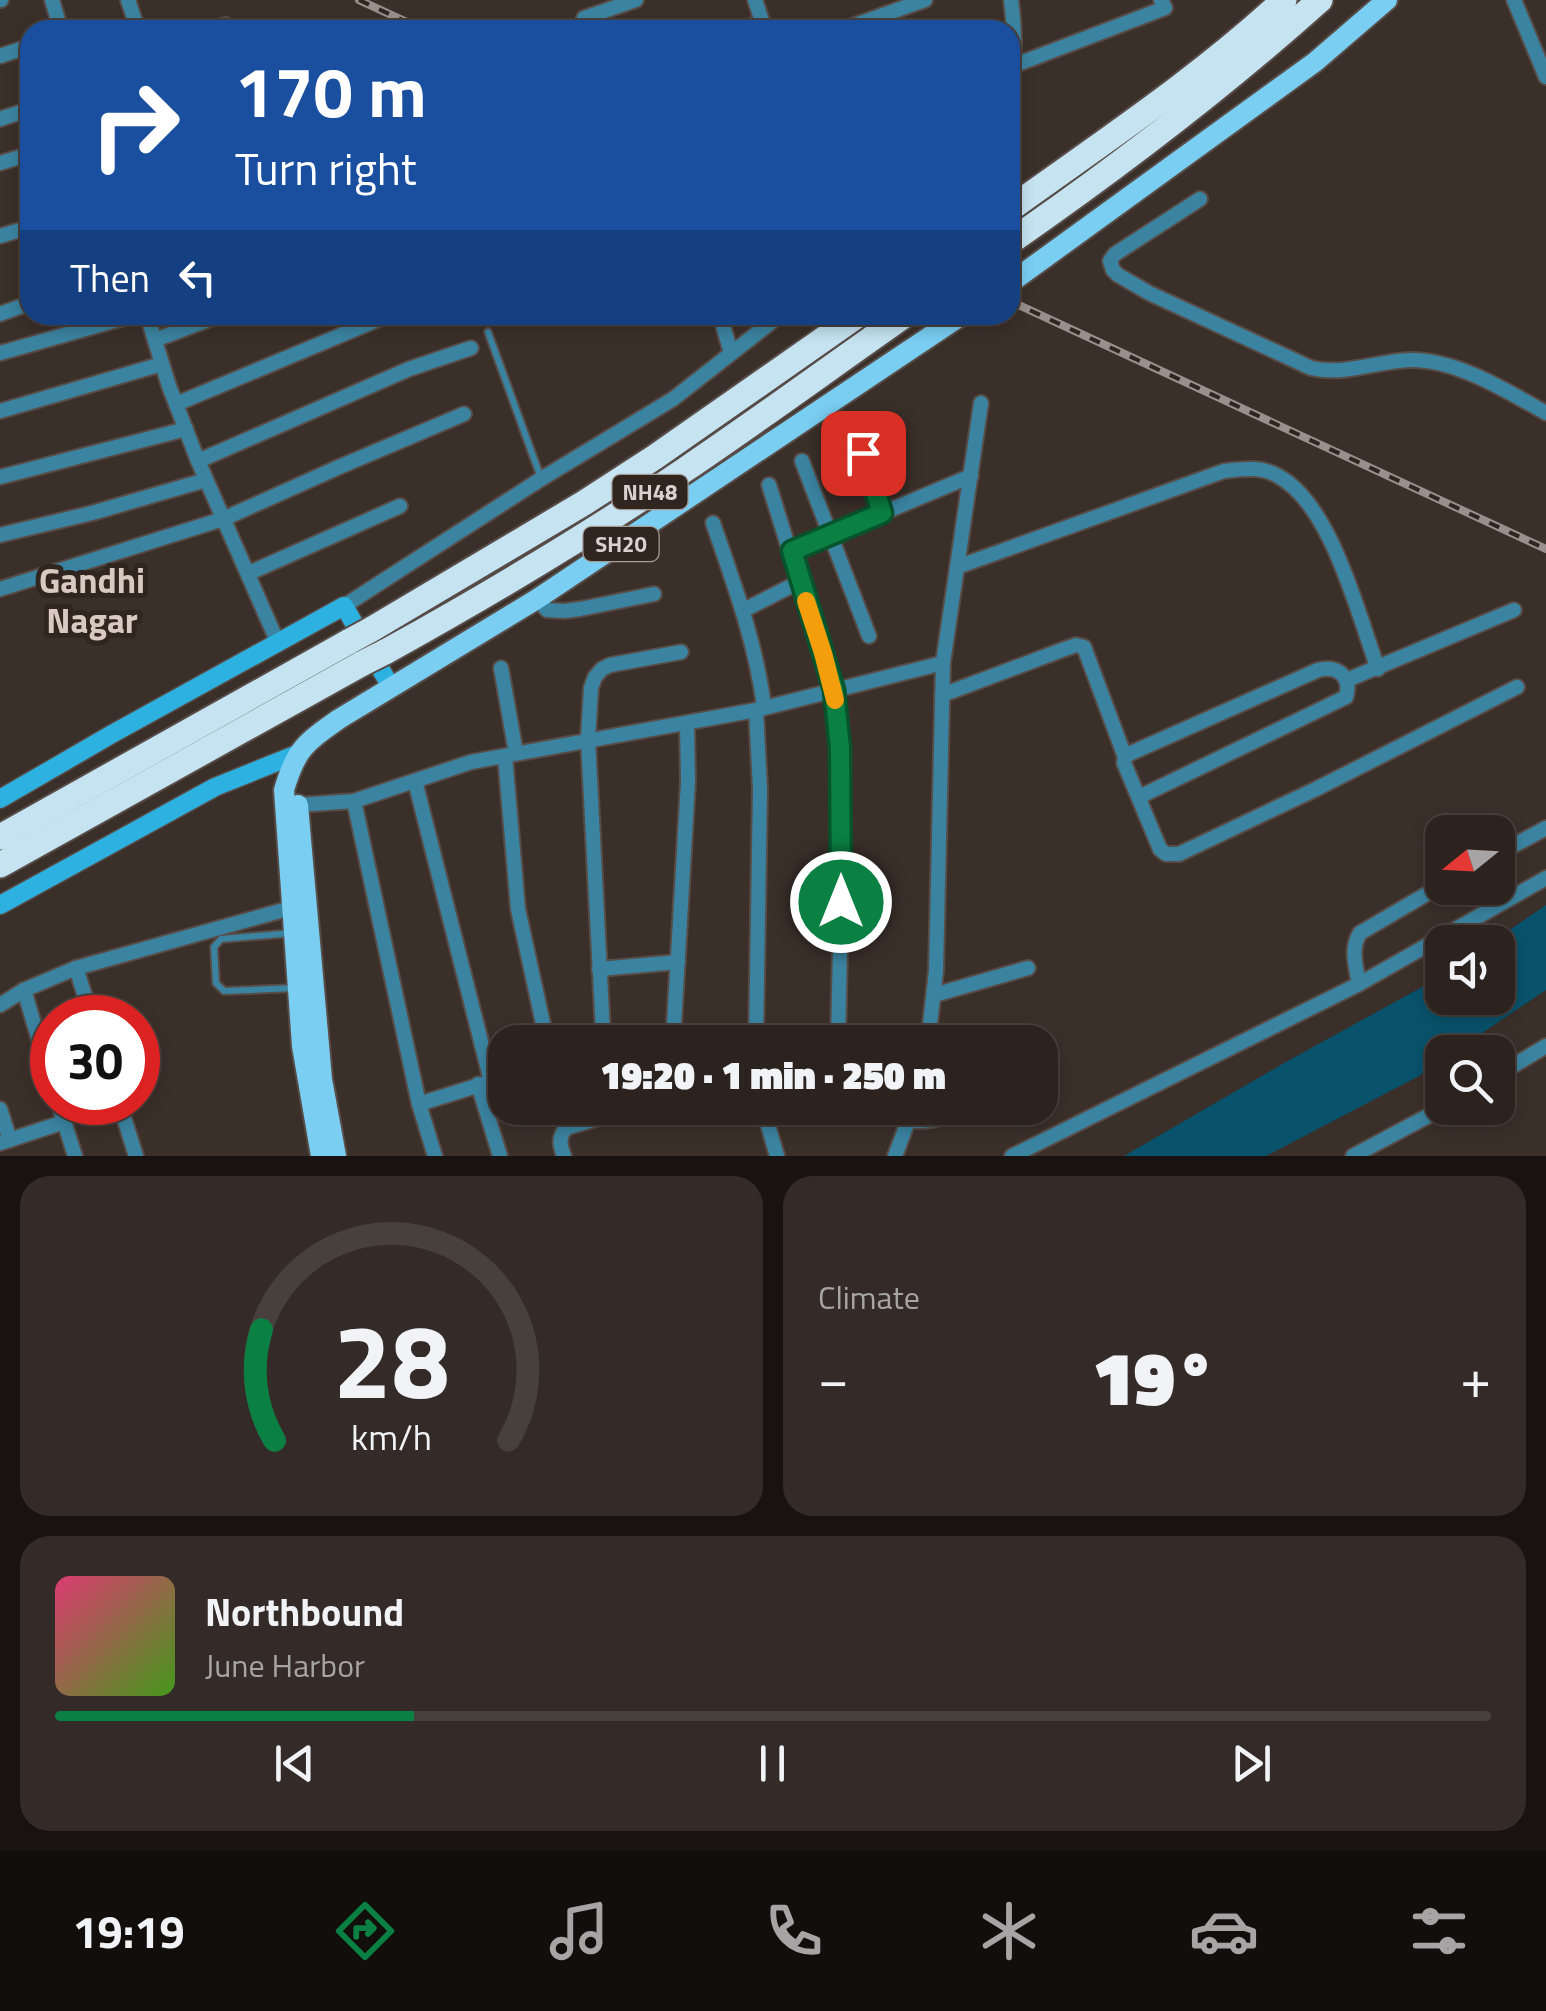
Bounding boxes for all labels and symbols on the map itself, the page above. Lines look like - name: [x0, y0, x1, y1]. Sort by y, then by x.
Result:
- pin: [821, 411, 906, 496]
- road number: NH48: [612, 475, 688, 509]
- road number: SH20: [584, 527, 658, 561]
- district label: Gandhi Nagar: [39, 553, 145, 647]
- north arrow: [1425, 815, 1515, 905]
- position arrow: [789, 850, 893, 954]
- speed limit sign: 30: [30, 995, 160, 1125]

